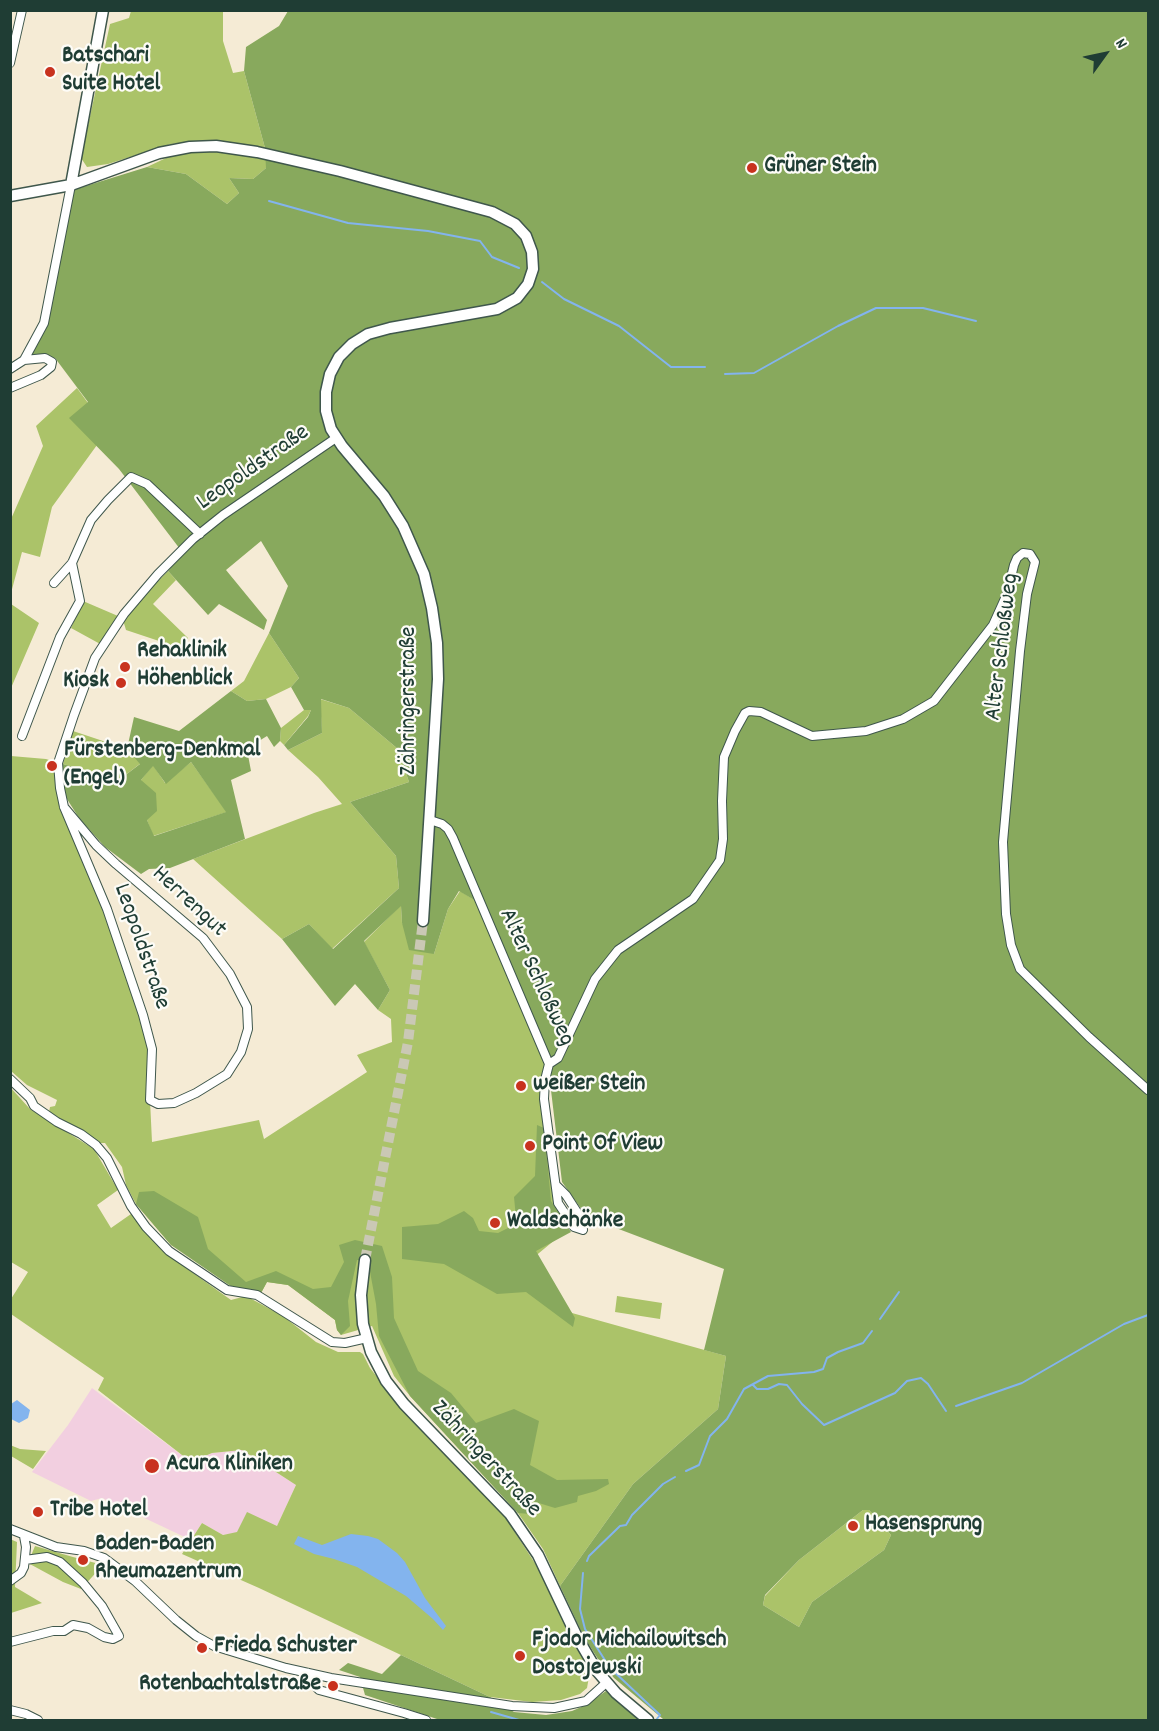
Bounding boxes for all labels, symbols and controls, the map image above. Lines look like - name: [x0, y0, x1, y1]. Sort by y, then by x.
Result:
- north arrow: [1075, 24, 1135, 84]
- text: N: [1109, 34, 1132, 54]
- place label: Batschari Suite Hotel: [62, 44, 160, 100]
- marker: Batschari Suite Hotel: [43, 65, 57, 79]
- place label: Grüner Stein: [764, 154, 877, 182]
- marker: Grüner Stein: [745, 161, 759, 175]
- street label: Leopoldstraße: [192, 420, 316, 518]
- street label: Alter Schloßweg: [981, 572, 1027, 722]
- street label: Zähringerstraße: [397, 627, 425, 775]
- place label: Rehaklinik Höhenblick: [137, 639, 233, 695]
- marker: Rehaklinik Höhenblick: [118, 660, 132, 674]
- place label: Kiosk: [63, 669, 109, 697]
- marker: Kiosk: [114, 676, 128, 690]
- place label: Fürstenberg-Denkmal (Engel): [64, 738, 260, 794]
- marker: Fürstenberg-Denkmal (Engel): [45, 759, 59, 773]
- street label: Herrengut: [145, 861, 231, 945]
- street label: Leopoldstraße: [105, 880, 175, 1014]
- street label: Alter Schloßweg: [491, 905, 579, 1051]
- place label: weißer Stein: [533, 1072, 645, 1100]
- marker: weißer Stein: [514, 1079, 528, 1093]
- place label: Point Of View: [542, 1132, 663, 1160]
- marker: Point Of View: [523, 1139, 537, 1153]
- place label: Waldschänke: [507, 1209, 623, 1237]
- marker: Waldschänke: [488, 1216, 502, 1230]
- street label: Zähringerstraße: [424, 1396, 546, 1524]
- place label: Acura Kliniken: [166, 1452, 293, 1480]
- marker: Acura Kliniken: [143, 1457, 161, 1475]
- place label: Tribe Hotel: [50, 1498, 147, 1526]
- marker: Tribe Hotel: [31, 1505, 45, 1519]
- place label: Hasensprung: [865, 1512, 982, 1540]
- marker: Hasensprung: [846, 1519, 860, 1533]
- place label: Baden-Baden Rheumazentrum: [95, 1532, 242, 1588]
- marker: Baden-Baden Rheumazentrum: [76, 1553, 90, 1567]
- place label: Fjodor Michailowitsch Dostojewski: [532, 1628, 727, 1684]
- place label: Frieda Schuster: [214, 1634, 357, 1662]
- marker: Frieda Schuster: [195, 1641, 209, 1655]
- marker: Fjodor Michailowitsch Dostojewski: [513, 1649, 527, 1663]
- place label: Rotenbachtalstraße: [139, 1672, 321, 1700]
- marker: Rotenbachtalstraße: [326, 1679, 340, 1693]

